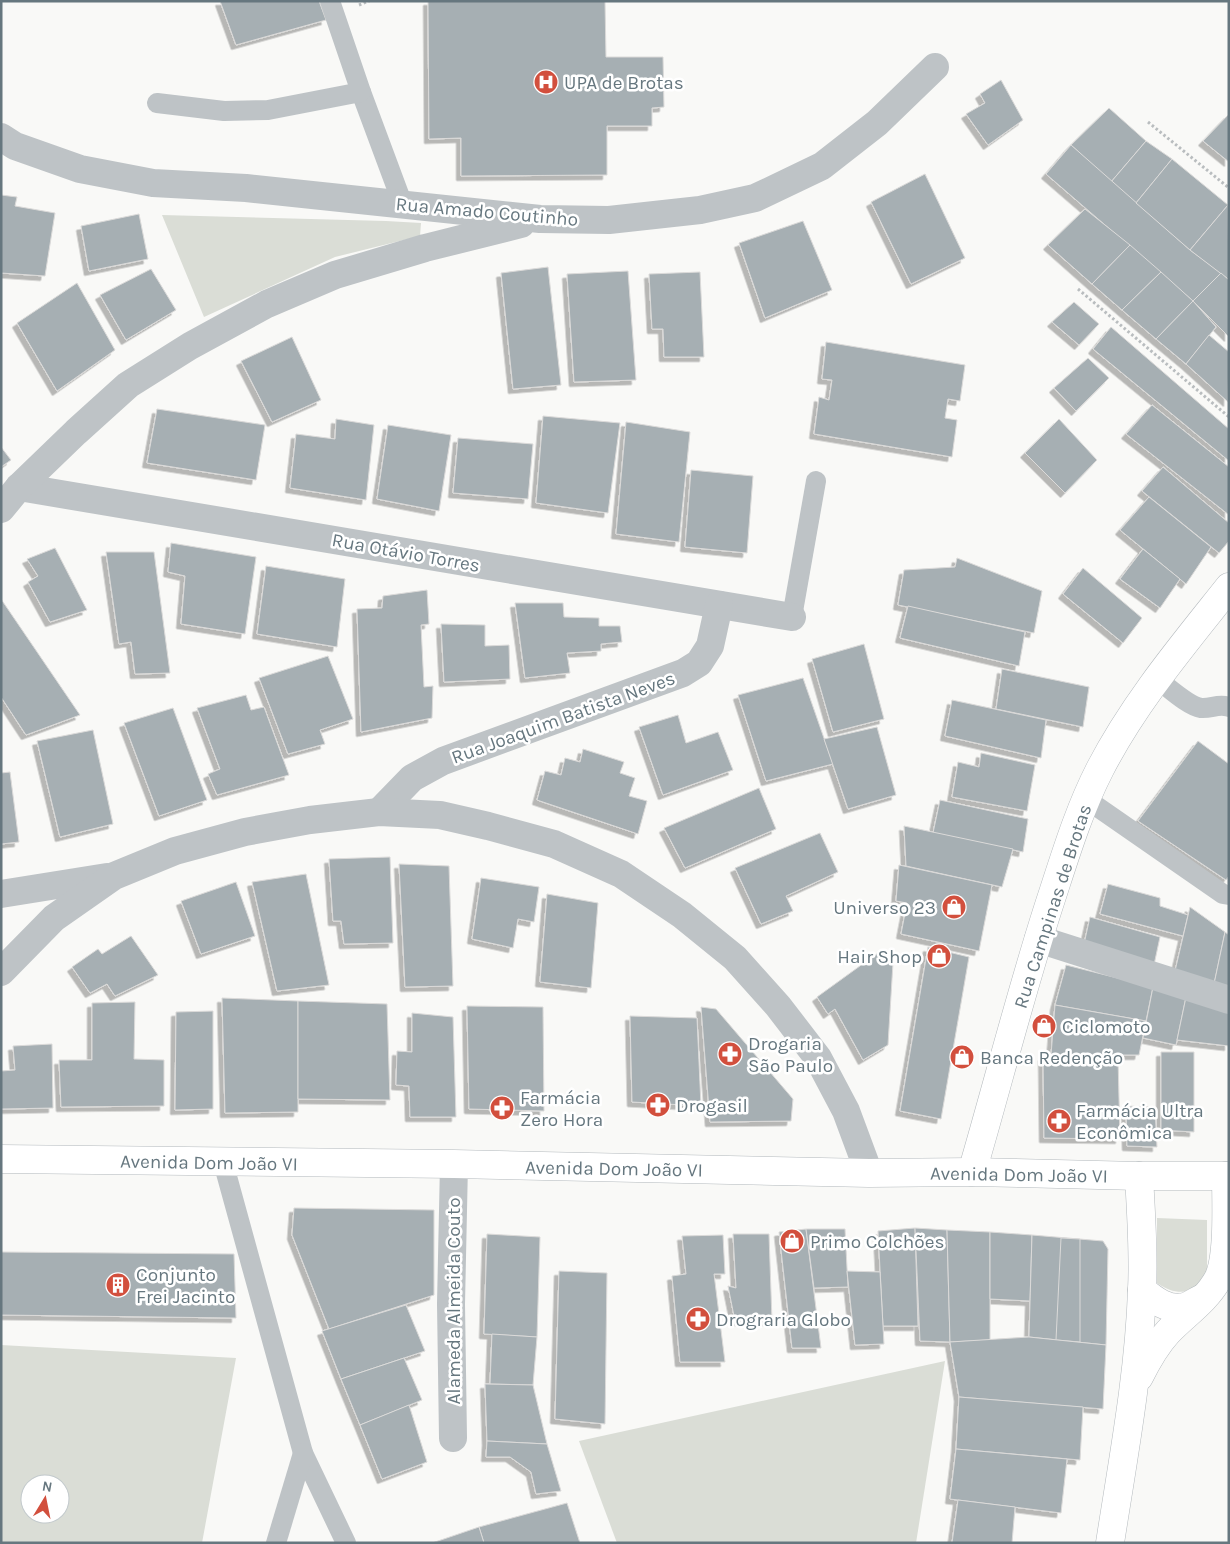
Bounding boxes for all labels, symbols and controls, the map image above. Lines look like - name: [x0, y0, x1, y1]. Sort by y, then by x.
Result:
- hospital icon: UPA de Brotas: [533, 69, 559, 95]
- place label: UPA de Brotas: [564, 72, 684, 94]
- street label: Rua Amado Coutinho: [395, 193, 579, 231]
- street label: Rua Otávio Torres: [330, 529, 482, 577]
- street label: Rua Joaquim Batista Neves: [449, 667, 678, 769]
- street label: Rua Campinas de Brotas: [1010, 801, 1096, 1011]
- shop icon: Universo 23: [941, 894, 967, 920]
- place label: Universo 23: [833, 897, 936, 919]
- shop icon: Hair Shop: [926, 943, 952, 969]
- place label: Hair Shop: [837, 946, 922, 968]
- shop icon: Ciclomoto: [1031, 1013, 1057, 1039]
- place label: Ciclomoto: [1062, 1016, 1151, 1038]
- place label: Drogaria São Paulo: [748, 1033, 833, 1077]
- pharmacy icon: Drogaria São Paulo: [717, 1041, 743, 1067]
- shop icon: Banca Redenção: [949, 1044, 975, 1070]
- place label: Banca Redenção: [980, 1047, 1123, 1069]
- place label: Farmácia Zero Hora: [520, 1087, 603, 1131]
- pharmacy icon: Drogasil: [645, 1092, 671, 1118]
- pharmacy icon: Farmácia Zero Hora: [489, 1095, 515, 1121]
- place label: Drogasil: [676, 1095, 748, 1117]
- place label: Farmácia Ultra Econômica: [1076, 1100, 1204, 1144]
- pharmacy icon: Farmácia Ultra Econômica: [1046, 1108, 1072, 1134]
- street label: Avenida Dom João VI: [120, 1150, 298, 1176]
- street label: Avenida Dom João VI: [525, 1156, 703, 1182]
- street label: Avenida Dom João VI: [930, 1162, 1108, 1188]
- street label: Alameda Almeida Couto: [443, 1197, 465, 1405]
- shop icon: Primo Colchões: [779, 1228, 805, 1254]
- place label: Primo Colchões: [810, 1231, 944, 1253]
- place label: Conjunto Frei Jacinto: [136, 1264, 235, 1308]
- building icon: Conjunto Frei Jacinto: [105, 1272, 131, 1298]
- pharmacy icon: Drograria Globo: [685, 1306, 711, 1332]
- place label: Drograria Globo: [716, 1309, 851, 1331]
- north arrow: [20, 1474, 70, 1524]
- text: N: [41, 1477, 54, 1496]

